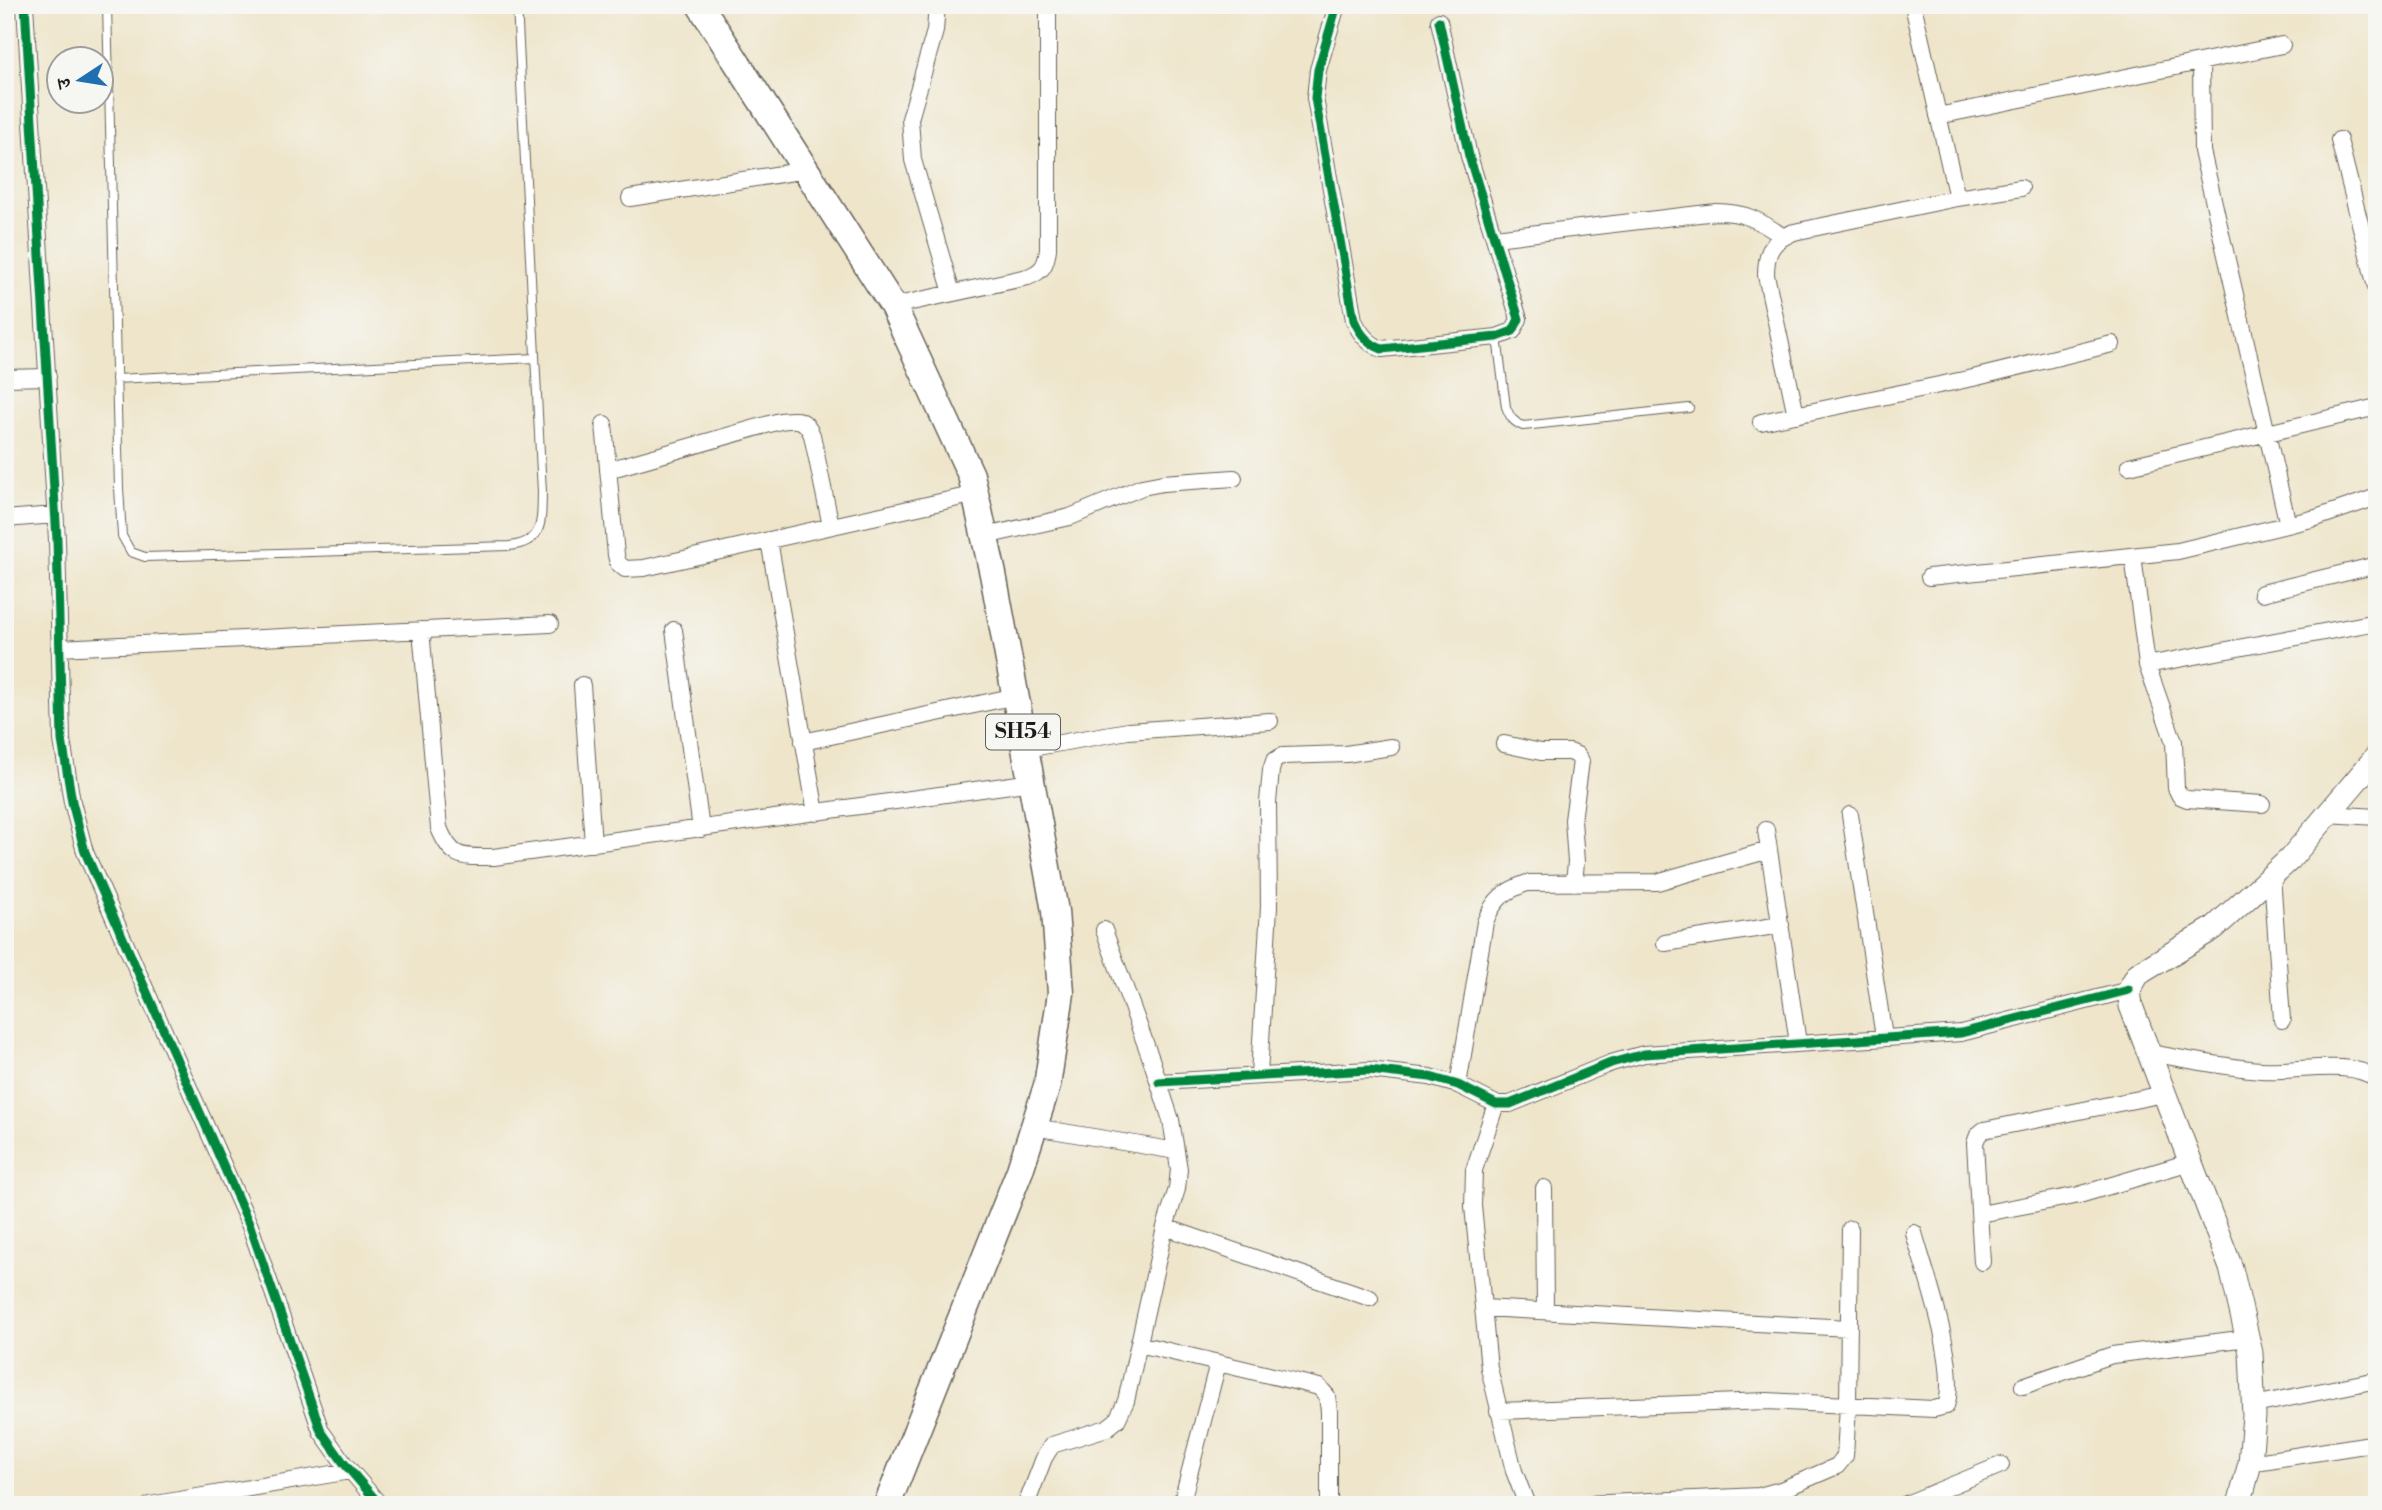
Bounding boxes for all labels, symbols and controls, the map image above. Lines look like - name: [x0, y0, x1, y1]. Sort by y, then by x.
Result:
- north arrow: [46, 46, 116, 116]
- text: उ: [51, 75, 78, 93]
- road number: SH54: [986, 714, 1060, 750]

